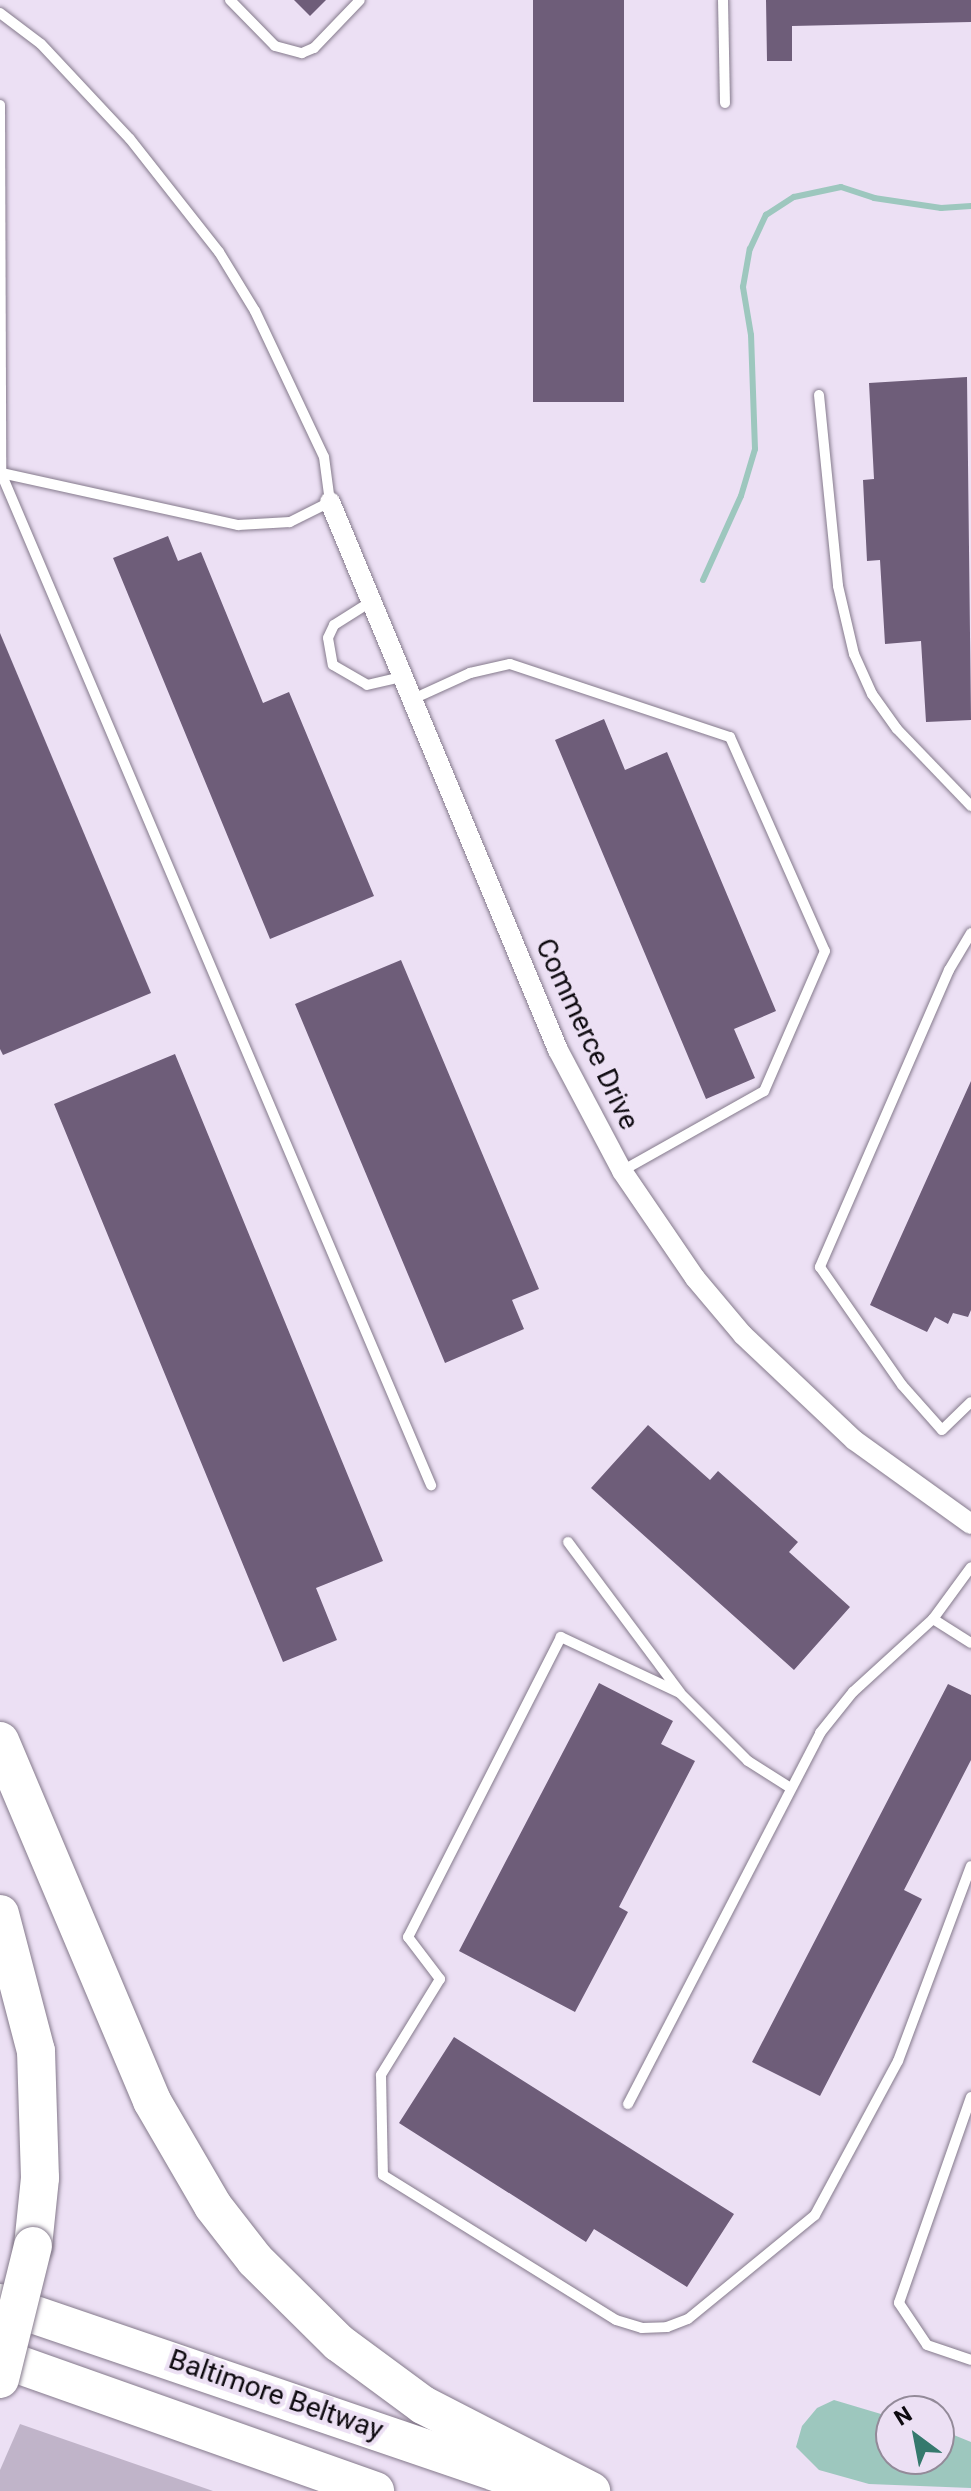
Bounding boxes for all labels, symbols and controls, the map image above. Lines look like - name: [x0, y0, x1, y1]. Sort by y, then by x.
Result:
- street label: Commerce Drive: [528, 933, 646, 1135]
- street label: Baltimore Beltway: [164, 2343, 388, 2447]
- north arrow: [875, 2395, 955, 2475]
- text: N: [890, 2401, 916, 2431]

